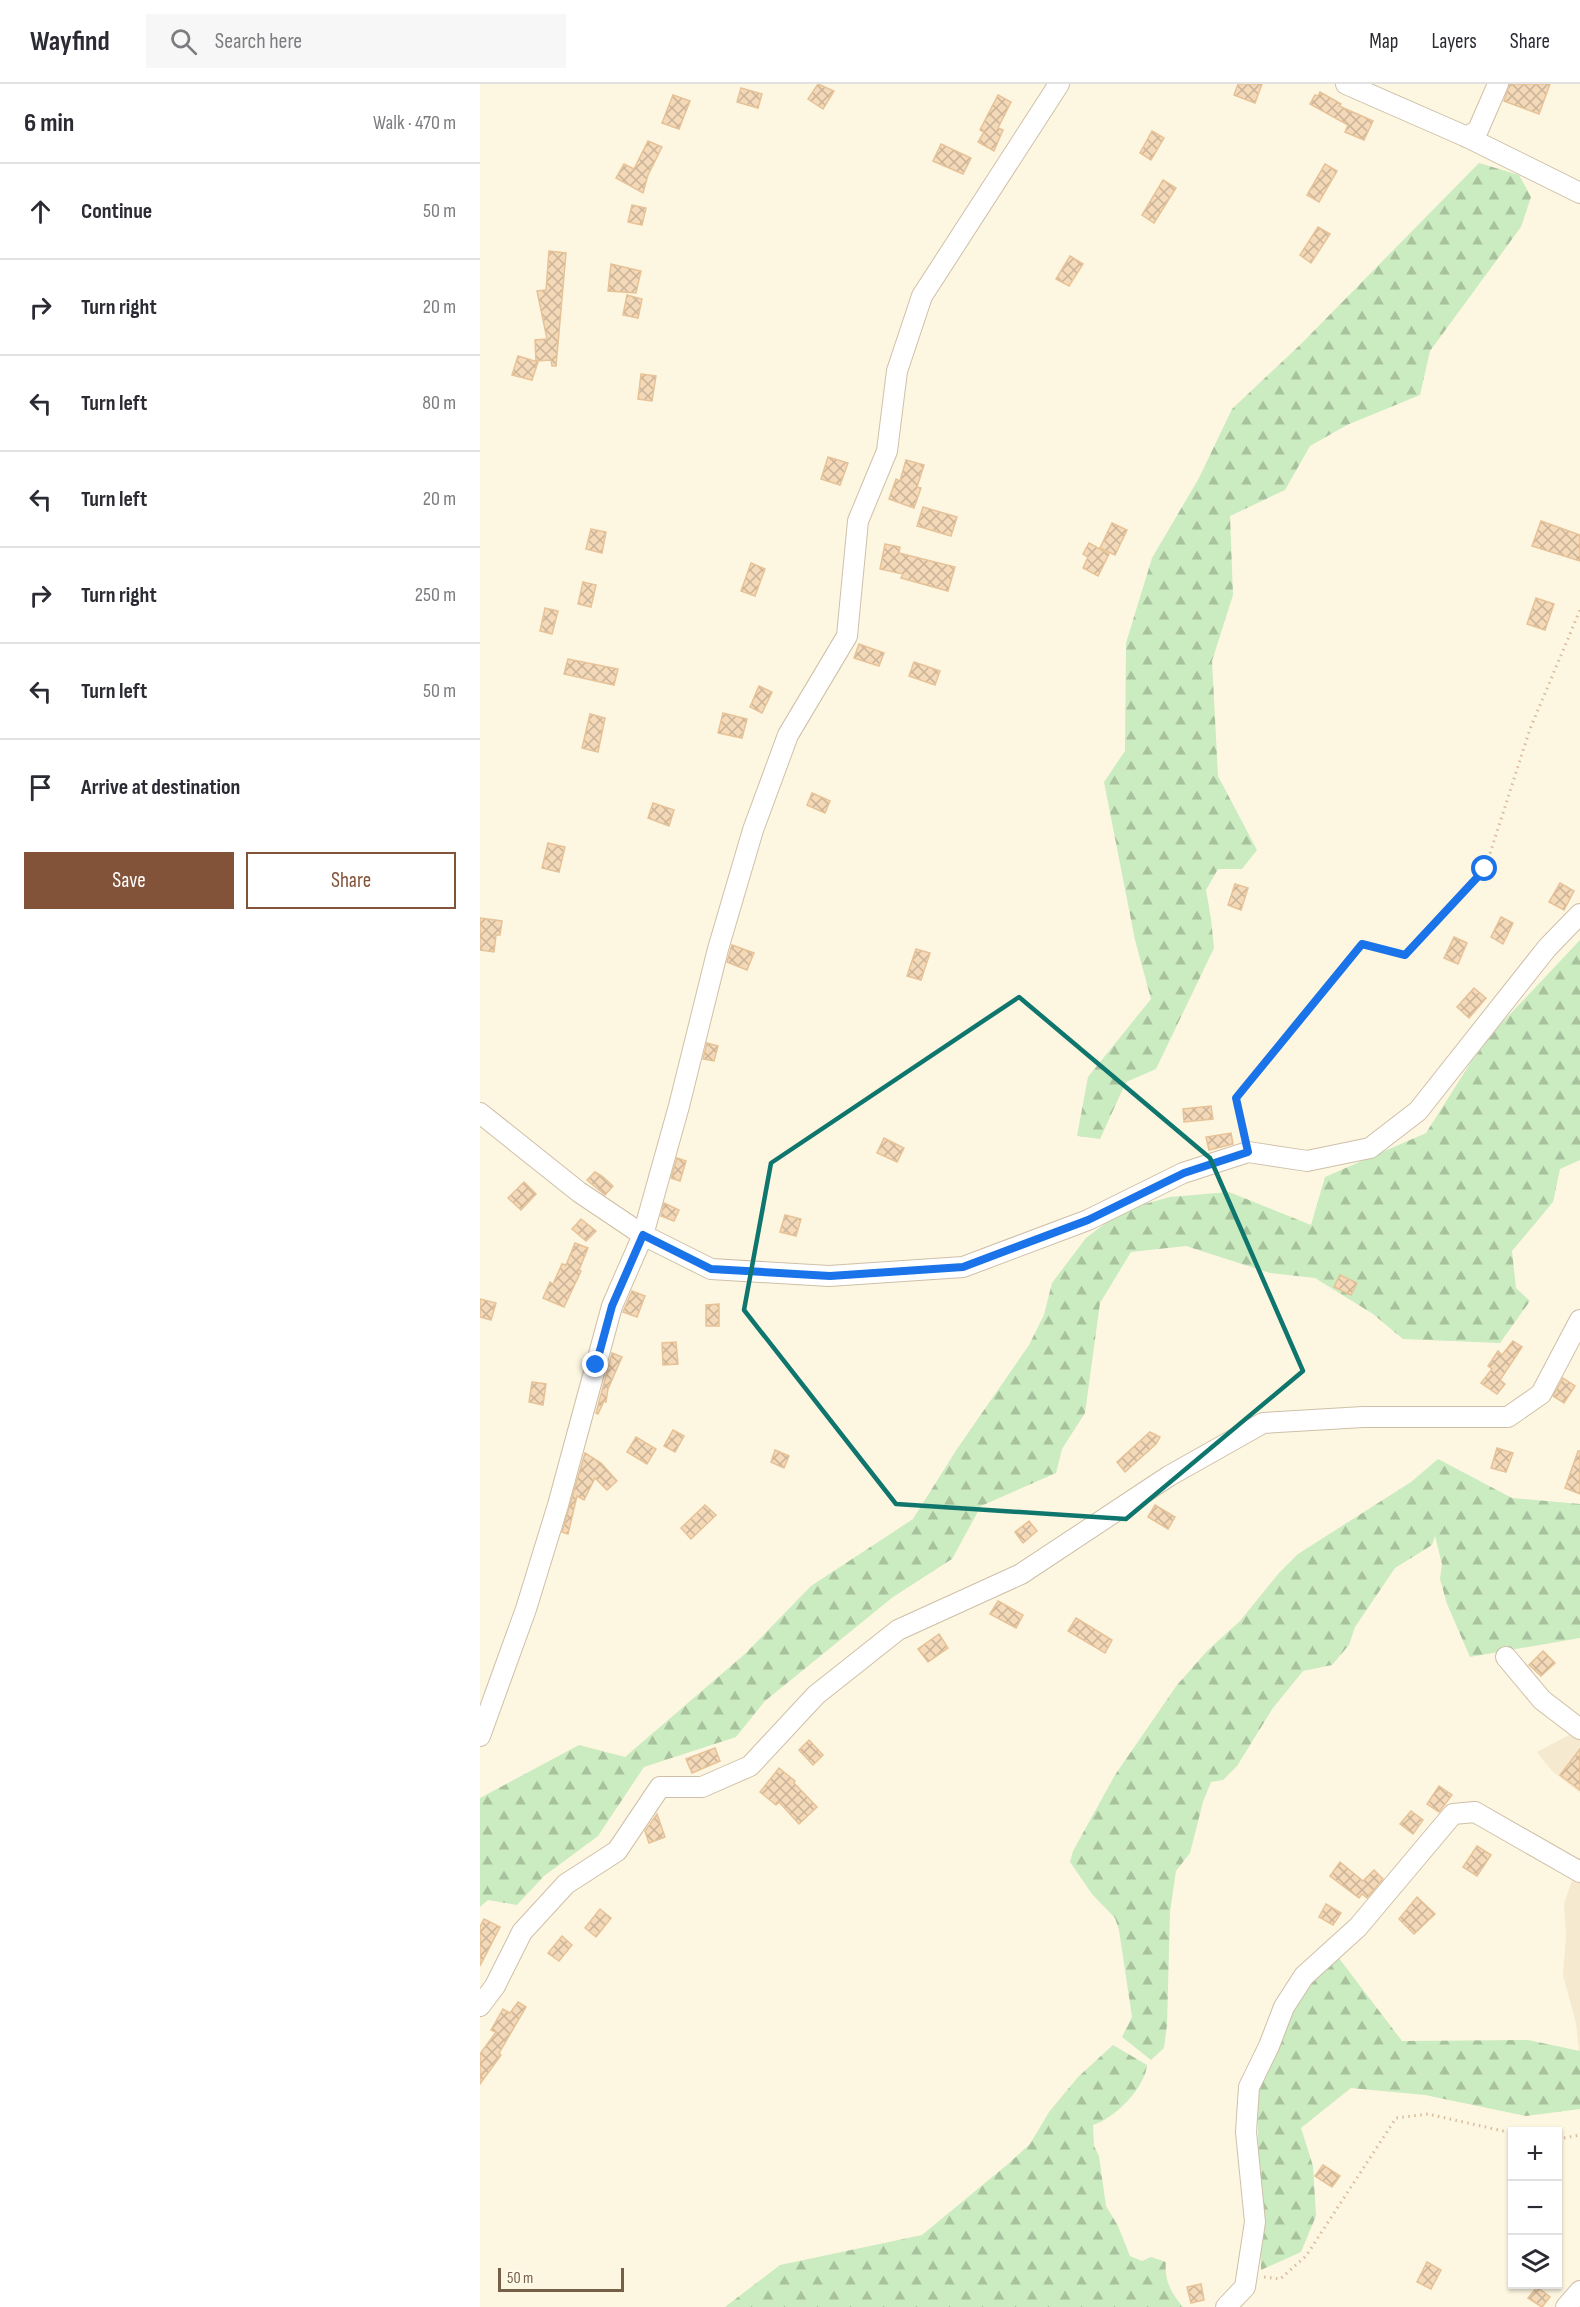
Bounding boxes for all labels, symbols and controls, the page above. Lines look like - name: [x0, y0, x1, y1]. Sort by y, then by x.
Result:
- search box: [146, 14, 566, 68]
- text: Wayfind: [30, 25, 110, 58]
- icon: search: [167, 25, 200, 58]
- text: Search here: [215, 28, 302, 55]
- text: Map: [1369, 29, 1398, 54]
- text: Layers: [1431, 29, 1477, 54]
- text: Share: [1510, 29, 1550, 54]
- text: 6 min: [24, 108, 74, 139]
- text: Walk · 470 m: [373, 111, 456, 135]
- icon: ahead: [24, 195, 57, 228]
- text: Continue: [81, 198, 152, 225]
- text: 50 m: [423, 199, 456, 223]
- icon: right: [24, 291, 57, 324]
- text: Turn right: [81, 294, 157, 321]
- text: 20 m: [423, 295, 456, 319]
- icon: left: [24, 387, 57, 420]
- text: Turn left: [81, 390, 147, 417]
- text: 80 m: [422, 391, 456, 415]
- icon: left: [24, 483, 57, 516]
- text: Turn left: [81, 486, 147, 513]
- text: 20 m: [423, 487, 456, 511]
- icon: right: [24, 579, 57, 612]
- text: Turn right: [81, 582, 157, 609]
- text: 250 m: [415, 583, 456, 607]
- icon: left: [24, 675, 57, 708]
- text: Turn left: [81, 678, 147, 705]
- text: 50 m: [423, 679, 456, 703]
- icon: arrive: [24, 771, 57, 804]
- text: Arrive at destination: [81, 774, 240, 801]
- button: Save: [24, 852, 234, 909]
- button: Share: [246, 852, 456, 909]
- route start: [1471, 855, 1497, 881]
- route end: [582, 1351, 608, 1377]
- map controls: [1508, 2127, 1562, 2289]
- button: +: [1508, 2127, 1562, 2181]
- button: −: [1508, 2181, 1562, 2235]
- button: layers: [1508, 2235, 1562, 2289]
- scale bar: [498, 2265, 624, 2292]
- text: 50 m: [507, 2269, 533, 2288]

